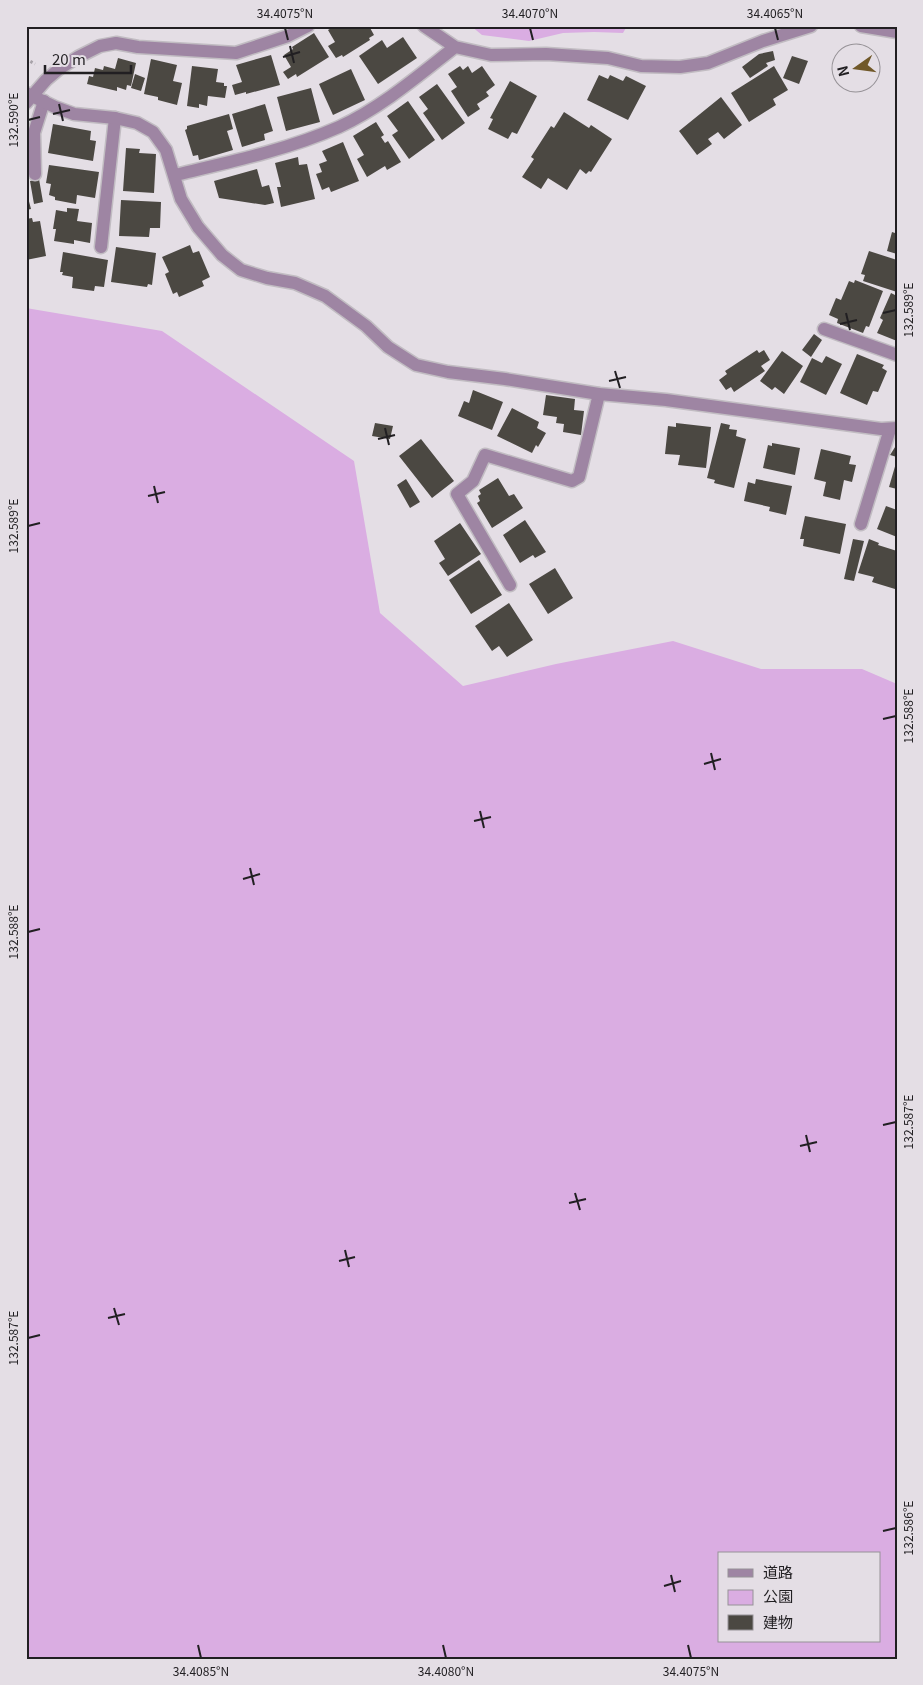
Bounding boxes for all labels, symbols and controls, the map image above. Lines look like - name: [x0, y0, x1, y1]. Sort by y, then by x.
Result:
- text: 34.4075°N: [257, 4, 313, 21]
- text: 34.4070°N: [502, 4, 558, 21]
- text: 34.4065°N: [747, 4, 803, 21]
- scale bar: [45, 42, 131, 74]
- north arrow: [830, 42, 880, 92]
- text: 20 m: [52, 48, 86, 69]
- text: N: [831, 64, 853, 79]
- text: 132.590°E: [4, 93, 21, 147]
- text: 132.589°E: [899, 283, 916, 337]
- text: 132.589°E: [4, 499, 21, 553]
- text: 132.588°E: [899, 689, 916, 743]
- text: 132.588°E: [4, 905, 21, 959]
- text: 132.587°E: [899, 1095, 916, 1149]
- text: 132.587°E: [4, 1311, 21, 1365]
- text: 132.586°E: [899, 1501, 916, 1555]
- legend: [718, 1552, 880, 1642]
- text: 道路: [763, 1561, 793, 1582]
- text: 公園: [763, 1585, 793, 1606]
- text: 建物: [763, 1611, 793, 1632]
- text: 34.4085°N: [173, 1662, 229, 1679]
- text: 34.4080°N: [418, 1662, 474, 1679]
- text: 34.4075°N: [663, 1662, 719, 1679]

